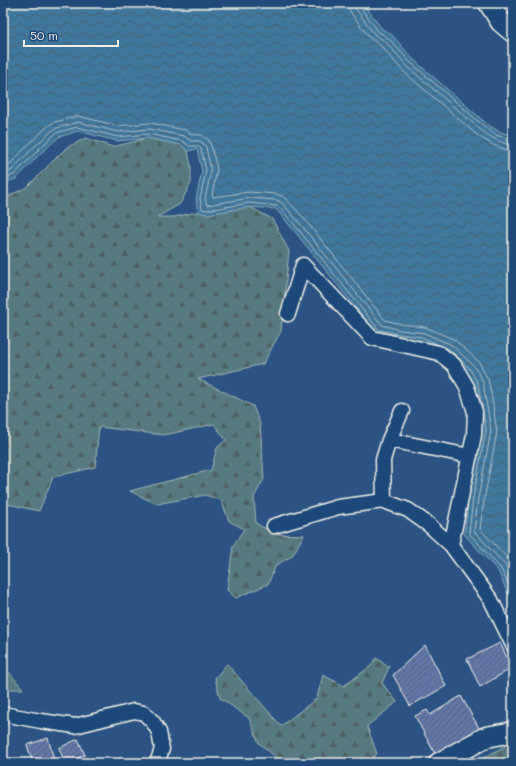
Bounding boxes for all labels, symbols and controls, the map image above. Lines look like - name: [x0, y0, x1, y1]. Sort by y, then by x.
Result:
- scale bar: [24, 22, 118, 48]
- text: 50 m: [30, 27, 58, 43]

